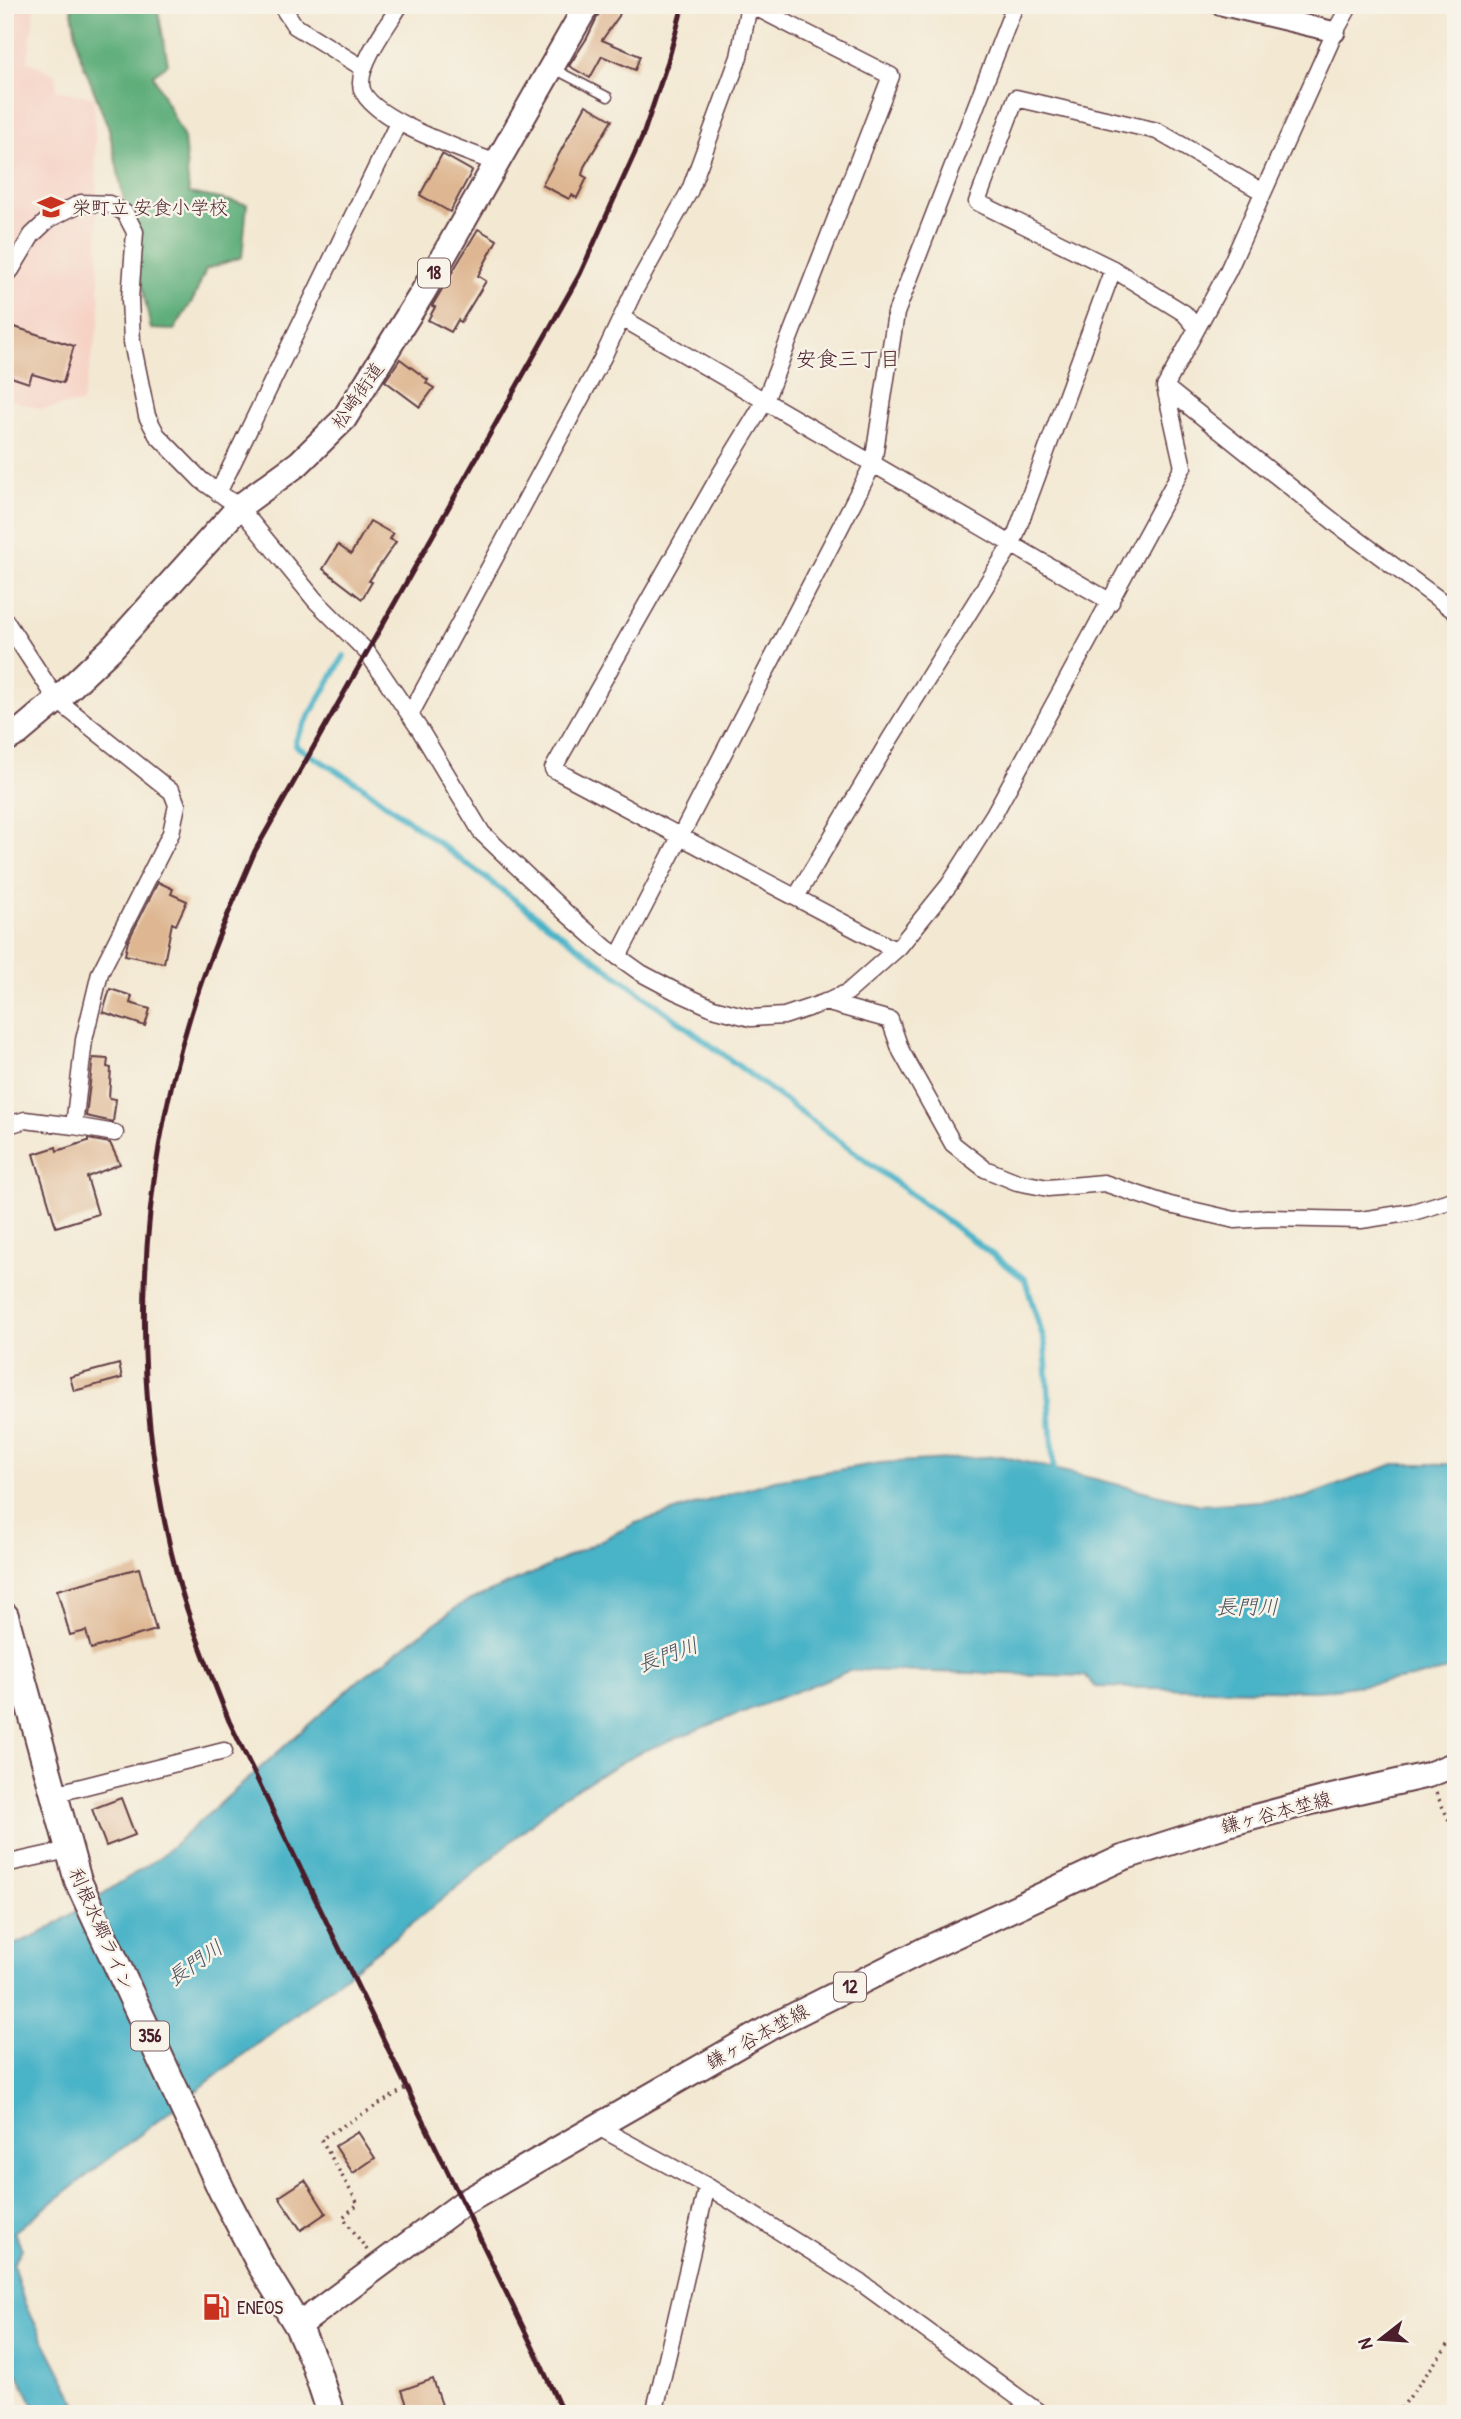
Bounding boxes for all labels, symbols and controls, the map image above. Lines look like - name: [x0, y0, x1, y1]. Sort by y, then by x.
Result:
- school or university icon: 栄町立 安食小学校: [36, 192, 66, 222]
- place label: 栄町立 安食小学校: [72, 194, 228, 220]
- road number: 18: [418, 258, 450, 288]
- district label: 安食三丁目: [796, 344, 901, 373]
- street label: 松崎街道: [325, 356, 389, 434]
- water label: 長門川: [1216, 1592, 1279, 1621]
- water label: 長門川: [633, 1630, 702, 1679]
- street label: 鎌ヶ谷本埜線: [1218, 1785, 1334, 1839]
- street label: 利根水郷ライン: [63, 1863, 141, 1995]
- water label: 長門川: [161, 1933, 229, 1993]
- road number: 12: [834, 1972, 866, 2001]
- street label: 鎌ヶ谷本埜線: [701, 1997, 813, 2075]
- road number: 356: [131, 2022, 169, 2050]
- fuel station icon: ENEOS: [201, 2292, 231, 2322]
- place label: ENEOS: [237, 2294, 283, 2320]
- north arrow: [1346, 2304, 1416, 2374]
- text: N: [1351, 2335, 1379, 2353]

